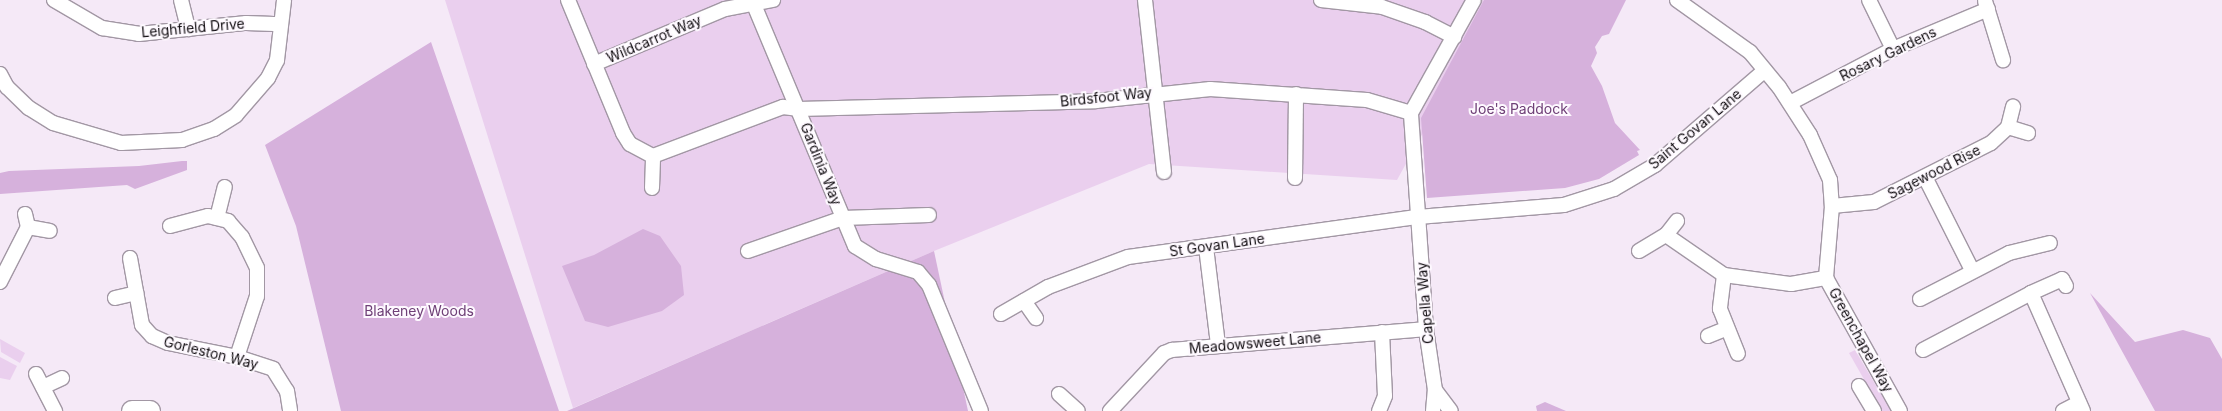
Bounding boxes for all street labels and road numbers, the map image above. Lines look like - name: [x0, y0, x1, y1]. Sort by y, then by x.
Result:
- street label: Wildcarrot Way: [604, 11, 704, 67]
- street label: Leighfield Drive: [141, 15, 245, 41]
- street label: Rosary Gardens: [1837, 23, 1939, 85]
- street label: Birdsfoot Way: [1059, 84, 1153, 110]
- street label: Saint Govan Lane: [1645, 85, 1745, 173]
- street label: Gardinia Way: [797, 120, 845, 208]
- street label: Sagewood Rise: [1885, 141, 1983, 203]
- street label: St Govan Lane: [1168, 230, 1266, 260]
- street label: Capella Way: [1413, 261, 1437, 345]
- street label: Greenchapel Way: [1825, 285, 1897, 395]
- street label: Meadowsweet Lane: [1188, 329, 1322, 357]
- street label: Gorleston Way: [162, 333, 260, 373]

